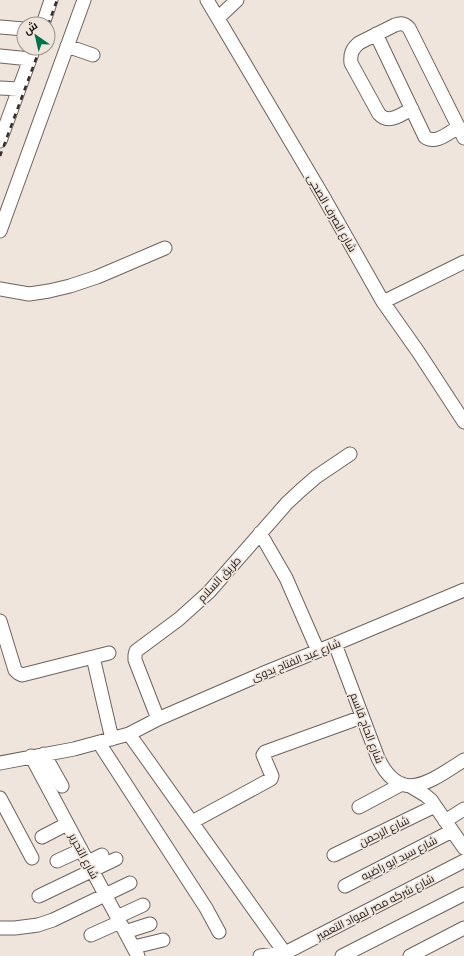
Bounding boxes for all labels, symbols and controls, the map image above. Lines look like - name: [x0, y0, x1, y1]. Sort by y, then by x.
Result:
- north arrow: [16, 16, 56, 56]
- text: ش: [20, 17, 41, 38]
- street label: شارع الصرف الصحى: [303, 171, 361, 255]
- street label: طريق السلام: [194, 553, 244, 605]
- street label: شارع عبد الفتاح بدوى: [249, 635, 343, 685]
- street label: شارع الحاج قاسم: [346, 690, 388, 766]
- street label: شارع الرحمن: [356, 812, 412, 850]
- street label: شارع التحرير: [65, 829, 103, 882]
- street label: شارع سيد ابو راضيه: [358, 832, 440, 884]
- street label: شارع شركه مصر لمواد التعمير: [312, 870, 437, 944]

